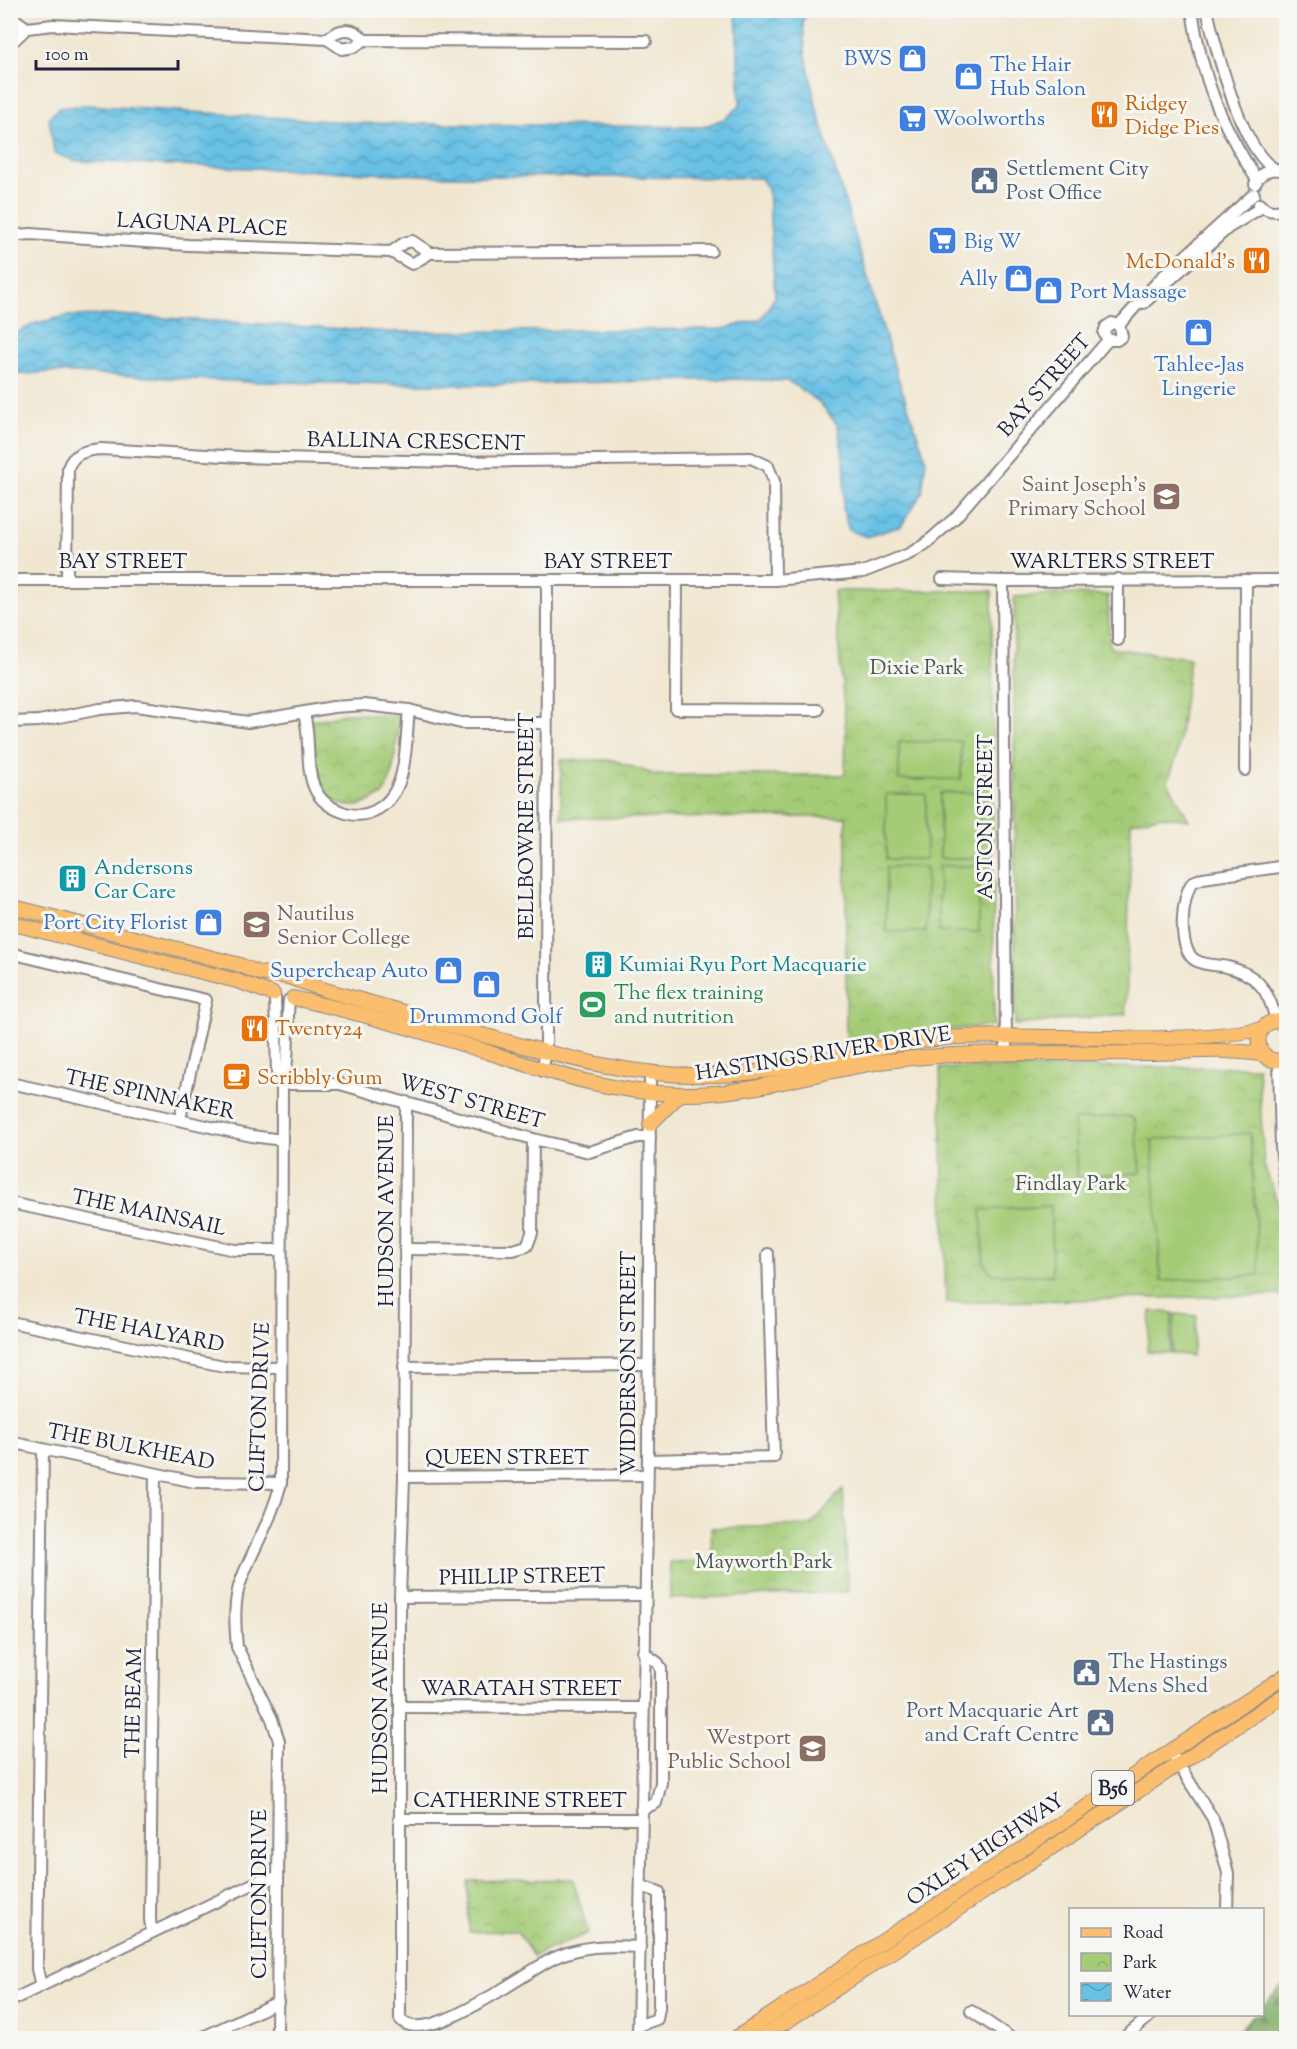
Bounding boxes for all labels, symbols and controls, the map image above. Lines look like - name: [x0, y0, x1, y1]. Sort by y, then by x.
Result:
- scale bar: [36, 33, 178, 71]
- shop icon: BWS: [897, 42, 929, 74]
- text: 100 m: [45, 43, 89, 69]
- place label: BWS: [844, 45, 892, 75]
- place label: The Hair Hub Salon: [990, 51, 1086, 105]
- shop icon: The Hair Hub Salon: [953, 60, 985, 92]
- place label: Ridgey Didge Pies: [1125, 90, 1219, 144]
- restaurant icon: Ridgey Didge Pies: [1088, 99, 1120, 131]
- supermarket icon: Woolworths: [896, 102, 928, 134]
- place label: Woolworths: [933, 105, 1045, 135]
- place label: Settlement City Post Office: [1006, 155, 1149, 209]
- public building icon: Settlement City Post Office: [969, 164, 1001, 196]
- street label: LAGUNA PLACE: [116, 207, 288, 245]
- supermarket icon: Big W: [927, 225, 959, 257]
- place label: Big W: [964, 228, 1021, 258]
- restaurant icon: McDonald's: [1240, 245, 1272, 277]
- place label: McDonald's: [1126, 248, 1235, 278]
- shop icon: Ally: [1003, 262, 1035, 294]
- place label: Ally: [959, 265, 999, 295]
- shop icon: Port Massage: [1033, 275, 1065, 307]
- place label: Port Massage: [1070, 278, 1187, 308]
- shop icon: Tahlee-Jas Lingerie: [1183, 317, 1215, 349]
- street label: BAY STREET: [992, 328, 1099, 445]
- place label: Tahlee-Jas Lingerie: [1154, 351, 1244, 405]
- street label: BALLINA CRESCENT: [307, 426, 526, 460]
- place label: Saint Joseph's Primary School: [1008, 471, 1146, 525]
- school or university icon: Saint Joseph's Primary School: [1151, 480, 1183, 512]
- street label: BAY STREET: [59, 548, 187, 578]
- street label: BAY STREET: [544, 548, 672, 578]
- street label: WARLTERS STREET: [1010, 548, 1215, 578]
- park label: Dixie Park: [870, 654, 965, 684]
- street label: BELLBOWRIE STREET: [513, 712, 543, 939]
- street label: ASTON STREET: [972, 734, 1002, 900]
- place label: Andersons Car Care: [94, 854, 193, 908]
- building icon: Andersons Car Care: [57, 863, 89, 895]
- place label: Nautilus Senior College: [277, 900, 410, 954]
- shop icon: Port City Florist: [193, 906, 225, 938]
- place label: Port City Florist: [43, 909, 188, 939]
- school or university icon: Nautilus Senior College: [240, 909, 272, 941]
- building icon: Kumiai Ryu Port Macquarie: [582, 948, 614, 980]
- place label: Kumiai Ryu Port Macquarie: [619, 951, 867, 981]
- shop icon: Supercheap Auto: [433, 954, 465, 986]
- place label: Supercheap Auto: [270, 957, 428, 987]
- shop icon: Drummond Golf: [470, 969, 502, 1001]
- place label: The flex training and nutrition: [614, 979, 764, 1033]
- sports icon: The flex training and nutrition: [577, 988, 609, 1020]
- place label: Drummond Golf: [410, 1003, 564, 1033]
- restaurant icon: Twenty24: [238, 1012, 270, 1044]
- place label: Twenty24: [275, 1015, 363, 1045]
- street label: HASTINGS RIVER DRIVE: [694, 1020, 953, 1090]
- cafe icon: Scribbly Gum: [220, 1061, 252, 1093]
- street label: THE SPINNAKER: [62, 1063, 237, 1129]
- place label: Scribbly Gum: [257, 1064, 383, 1094]
- street label: WEST STREET: [395, 1068, 548, 1138]
- street label: HUDSON AVENUE: [373, 1115, 403, 1307]
- park label: Findlay Park: [1015, 1170, 1127, 1200]
- street label: THE MAINSAIL: [69, 1183, 229, 1245]
- street label: WIDDERSON STREET: [615, 1250, 645, 1475]
- street label: THE HALYARD: [70, 1303, 227, 1361]
- street label: CLIFTON DRIVE: [243, 1321, 279, 1493]
- street label: THE BULKHEAD: [44, 1417, 217, 1479]
- street label: QUEEN STREET: [425, 1444, 589, 1474]
- park label: Mayworth Park: [695, 1548, 833, 1578]
- street label: PHILLIP STREET: [439, 1562, 606, 1594]
- street label: HUDSON AVENUE: [367, 1602, 397, 1794]
- street label: THE BEAM: [119, 1647, 151, 1759]
- place label: The Hastings Mens Shed: [1108, 1648, 1228, 1702]
- public building icon: The Hastings Mens Shed: [1071, 1657, 1103, 1689]
- street label: WARATAH STREET: [420, 1675, 622, 1705]
- place label: Port Macquarie Art and Craft Centre: [906, 1697, 1079, 1751]
- public building icon: Port Macquarie Art and Craft Centre: [1084, 1706, 1116, 1738]
- place label: Westport Public School: [668, 1724, 791, 1778]
- school or university icon: Westport Public School: [796, 1733, 828, 1765]
- road number: B56: [1092, 1771, 1134, 1805]
- street label: CATHERINE STREET: [413, 1787, 627, 1817]
- street label: OXLEY HIGHWAY: [901, 1787, 1071, 1915]
- street label: CLIFTON DRIVE: [246, 1809, 276, 1979]
- legend: [1069, 1908, 1264, 2016]
- text: Road: [1123, 1921, 1163, 1947]
- text: Park: [1123, 1951, 1158, 1977]
- text: Water: [1123, 1981, 1172, 2007]

